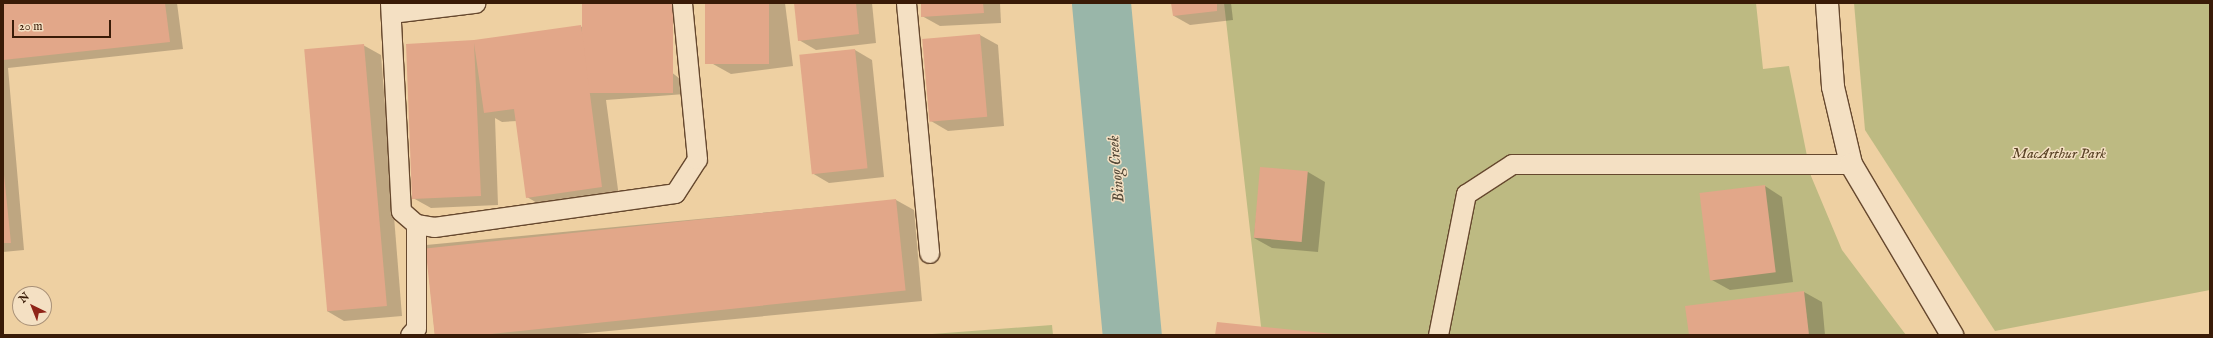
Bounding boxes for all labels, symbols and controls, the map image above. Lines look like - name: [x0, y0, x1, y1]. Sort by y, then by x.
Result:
- scale bar: [14, 12, 113, 38]
- text: 20 m: [19, 19, 42, 34]
- water label: Binog Creek: [1104, 135, 1130, 203]
- park label: MacArthur Park: [2012, 145, 2106, 163]
- north arrow: [12, 286, 52, 326]
- text: N: [16, 290, 33, 306]

